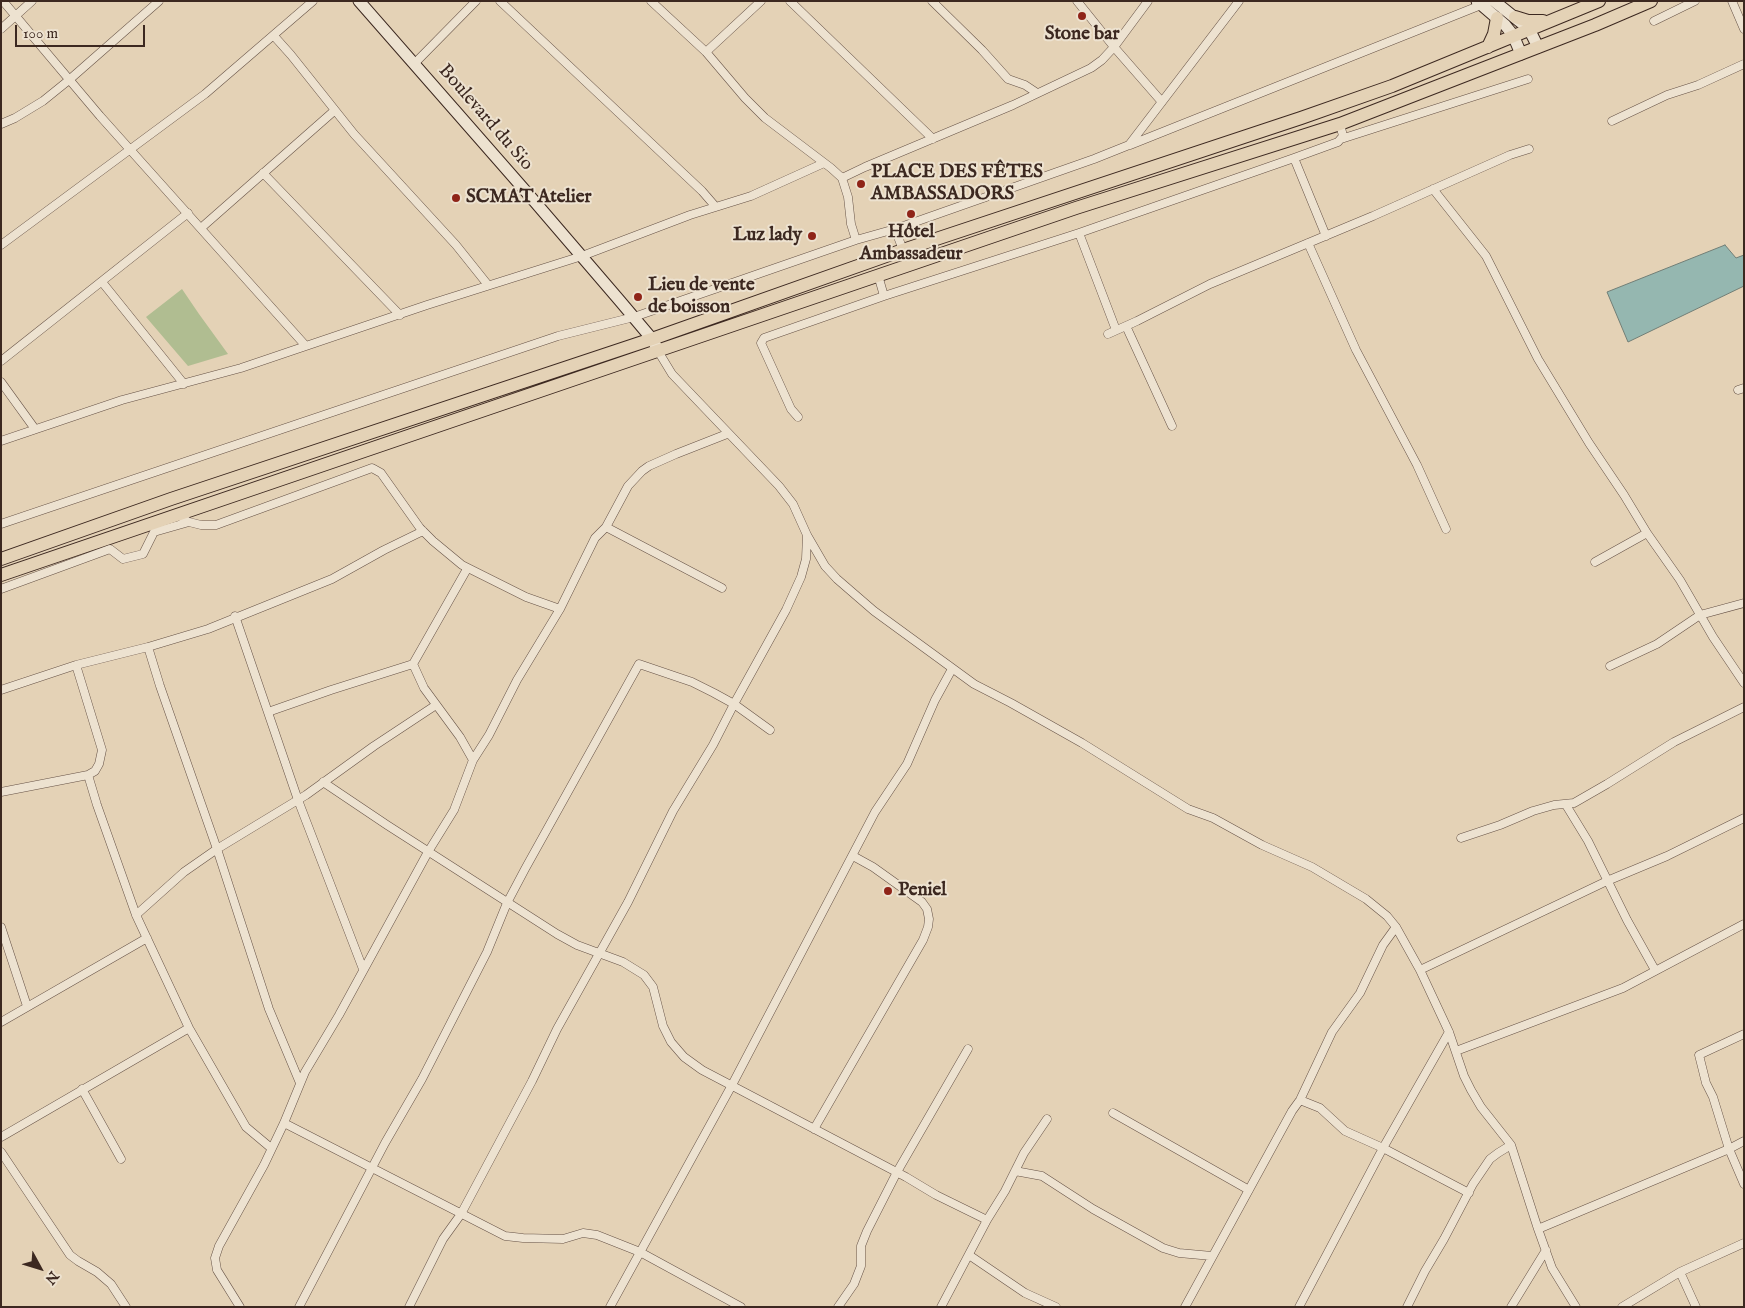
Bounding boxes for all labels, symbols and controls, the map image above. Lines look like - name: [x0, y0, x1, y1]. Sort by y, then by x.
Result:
- marker: Stone bar: [1076, 10, 1088, 22]
- scale bar: [18, 15, 148, 47]
- text: 100 m: [23, 24, 58, 43]
- place label: Stone bar: [1045, 24, 1119, 46]
- street label: Boulevard du Sio: [433, 60, 537, 176]
- place label: PLACE DES FÊTES AMBASSADORS: [871, 162, 1043, 206]
- marker: PLACE DES FÊTES AMBASSADORS: [855, 178, 867, 190]
- place label: SCMAT Atelier: [466, 187, 591, 209]
- marker: SCMAT Atelier: [450, 192, 462, 204]
- marker: Hôtel Ambassadeur: [905, 208, 917, 220]
- place label: Hôtel Ambassadeur: [859, 222, 963, 266]
- place label: Luz lady: [733, 225, 802, 247]
- marker: Luz lady: [806, 230, 818, 242]
- place label: Lieu de vente de boisson: [648, 275, 755, 319]
- marker: Lieu de vente de boisson: [632, 291, 644, 303]
- place label: Peniel: [898, 880, 947, 902]
- marker: Peniel: [882, 885, 894, 897]
- north arrow: [15, 1243, 65, 1293]
- text: N: [41, 1267, 62, 1288]

